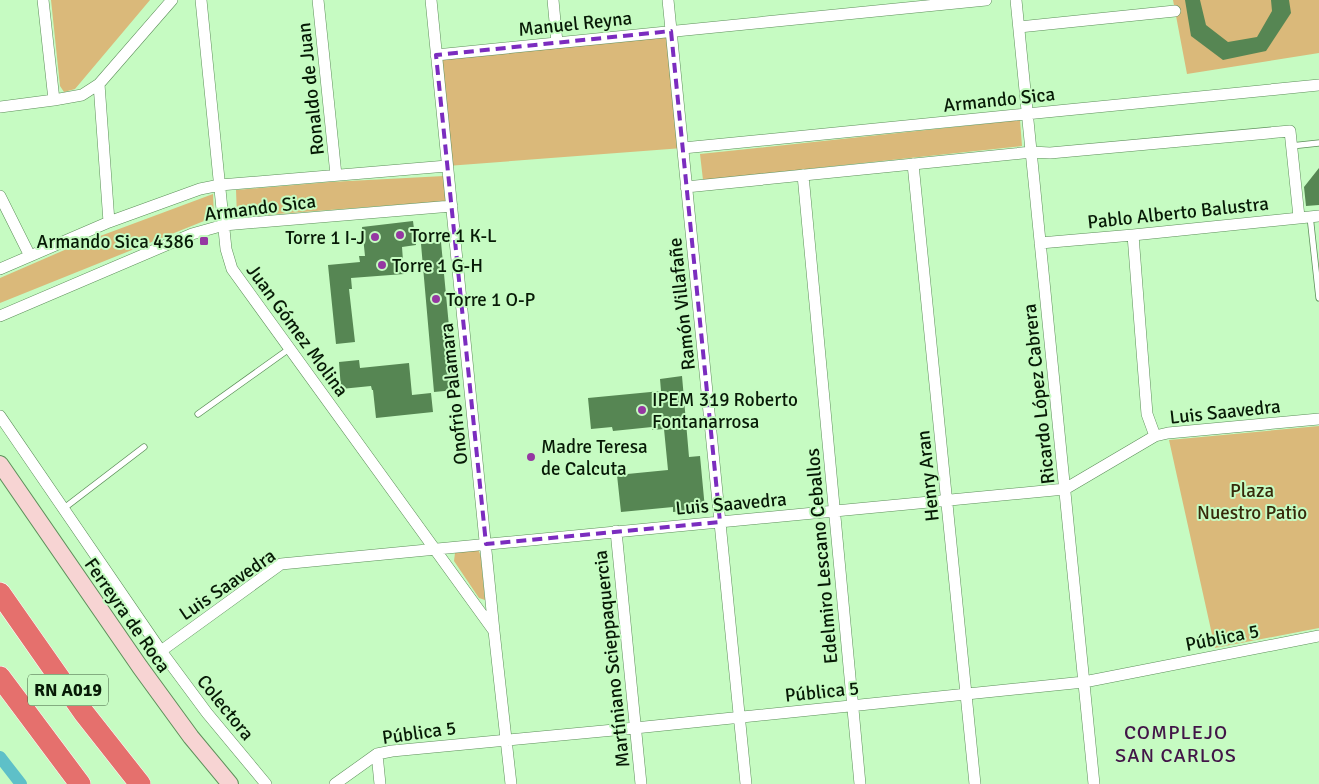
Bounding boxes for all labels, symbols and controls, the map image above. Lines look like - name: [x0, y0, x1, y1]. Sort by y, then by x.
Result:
- street label: Manuel Reyna: [517, 6, 633, 42]
- street label: Ronaldo de Juan: [292, 21, 330, 156]
- street label: Armando Sica: [942, 82, 1056, 118]
- street label: Armando Sica: [203, 189, 317, 227]
- street label: Pablo Alberto Balustra: [1086, 192, 1270, 234]
- place label: Torre 1 K-L: [410, 224, 497, 248]
- place label: Torre 1 I-J: [285, 226, 365, 250]
- marker: Torre 1 K-L: [394, 229, 406, 241]
- place label: Armando Sica 4386: [37, 230, 194, 254]
- marker: Torre 1 I-J: [369, 231, 381, 243]
- marker: Armando Sica 4386: [198, 235, 210, 247]
- street label: Ramón Villafañe: [663, 236, 701, 371]
- place label: Torre 1 G-H: [392, 254, 483, 278]
- street label: Juan Gómez Molina: [241, 259, 353, 402]
- marker: Torre 1 G-H: [376, 259, 388, 271]
- place label: Torre 1 O-P: [446, 288, 536, 312]
- marker: Torre 1 O-P: [430, 293, 442, 305]
- street label: Ricardo López Cabrera: [1018, 302, 1060, 485]
- street label: Onofrio Palamara: [435, 322, 473, 466]
- place label: IPEM 319 Roberto Fontanarrosa: [652, 388, 798, 434]
- street label: Luis Saavedra: [1168, 394, 1282, 430]
- marker: IPEM 319 Roberto Fontanarrosa: [636, 404, 648, 416]
- street label: Henry Aran: [911, 429, 945, 523]
- place label: Madre Teresa de Calcuta: [541, 435, 648, 481]
- street label: Edelmiro Lescano Ceballos: [801, 447, 843, 665]
- marker: Madre Teresa de Calcuta: [525, 451, 537, 463]
- park label: Plaza Nuestro Patio: [1197, 479, 1307, 525]
- street label: Luis Saavedra: [675, 487, 788, 521]
- street label: Luis Saavedra: [175, 544, 280, 626]
- street label: Martíniano Scieppaquercia: [589, 549, 635, 769]
- street label: Ferreyra de Roca: [79, 554, 176, 678]
- street label: Pública 5: [1183, 619, 1261, 657]
- street label: Colectora: [191, 670, 259, 745]
- road number: RN A019: [28, 674, 108, 706]
- street label: Pública 5: [784, 676, 860, 708]
- street label: Pública 5: [381, 716, 458, 750]
- district label: COMPLEJO SAN CARLOS: [1115, 720, 1237, 768]

